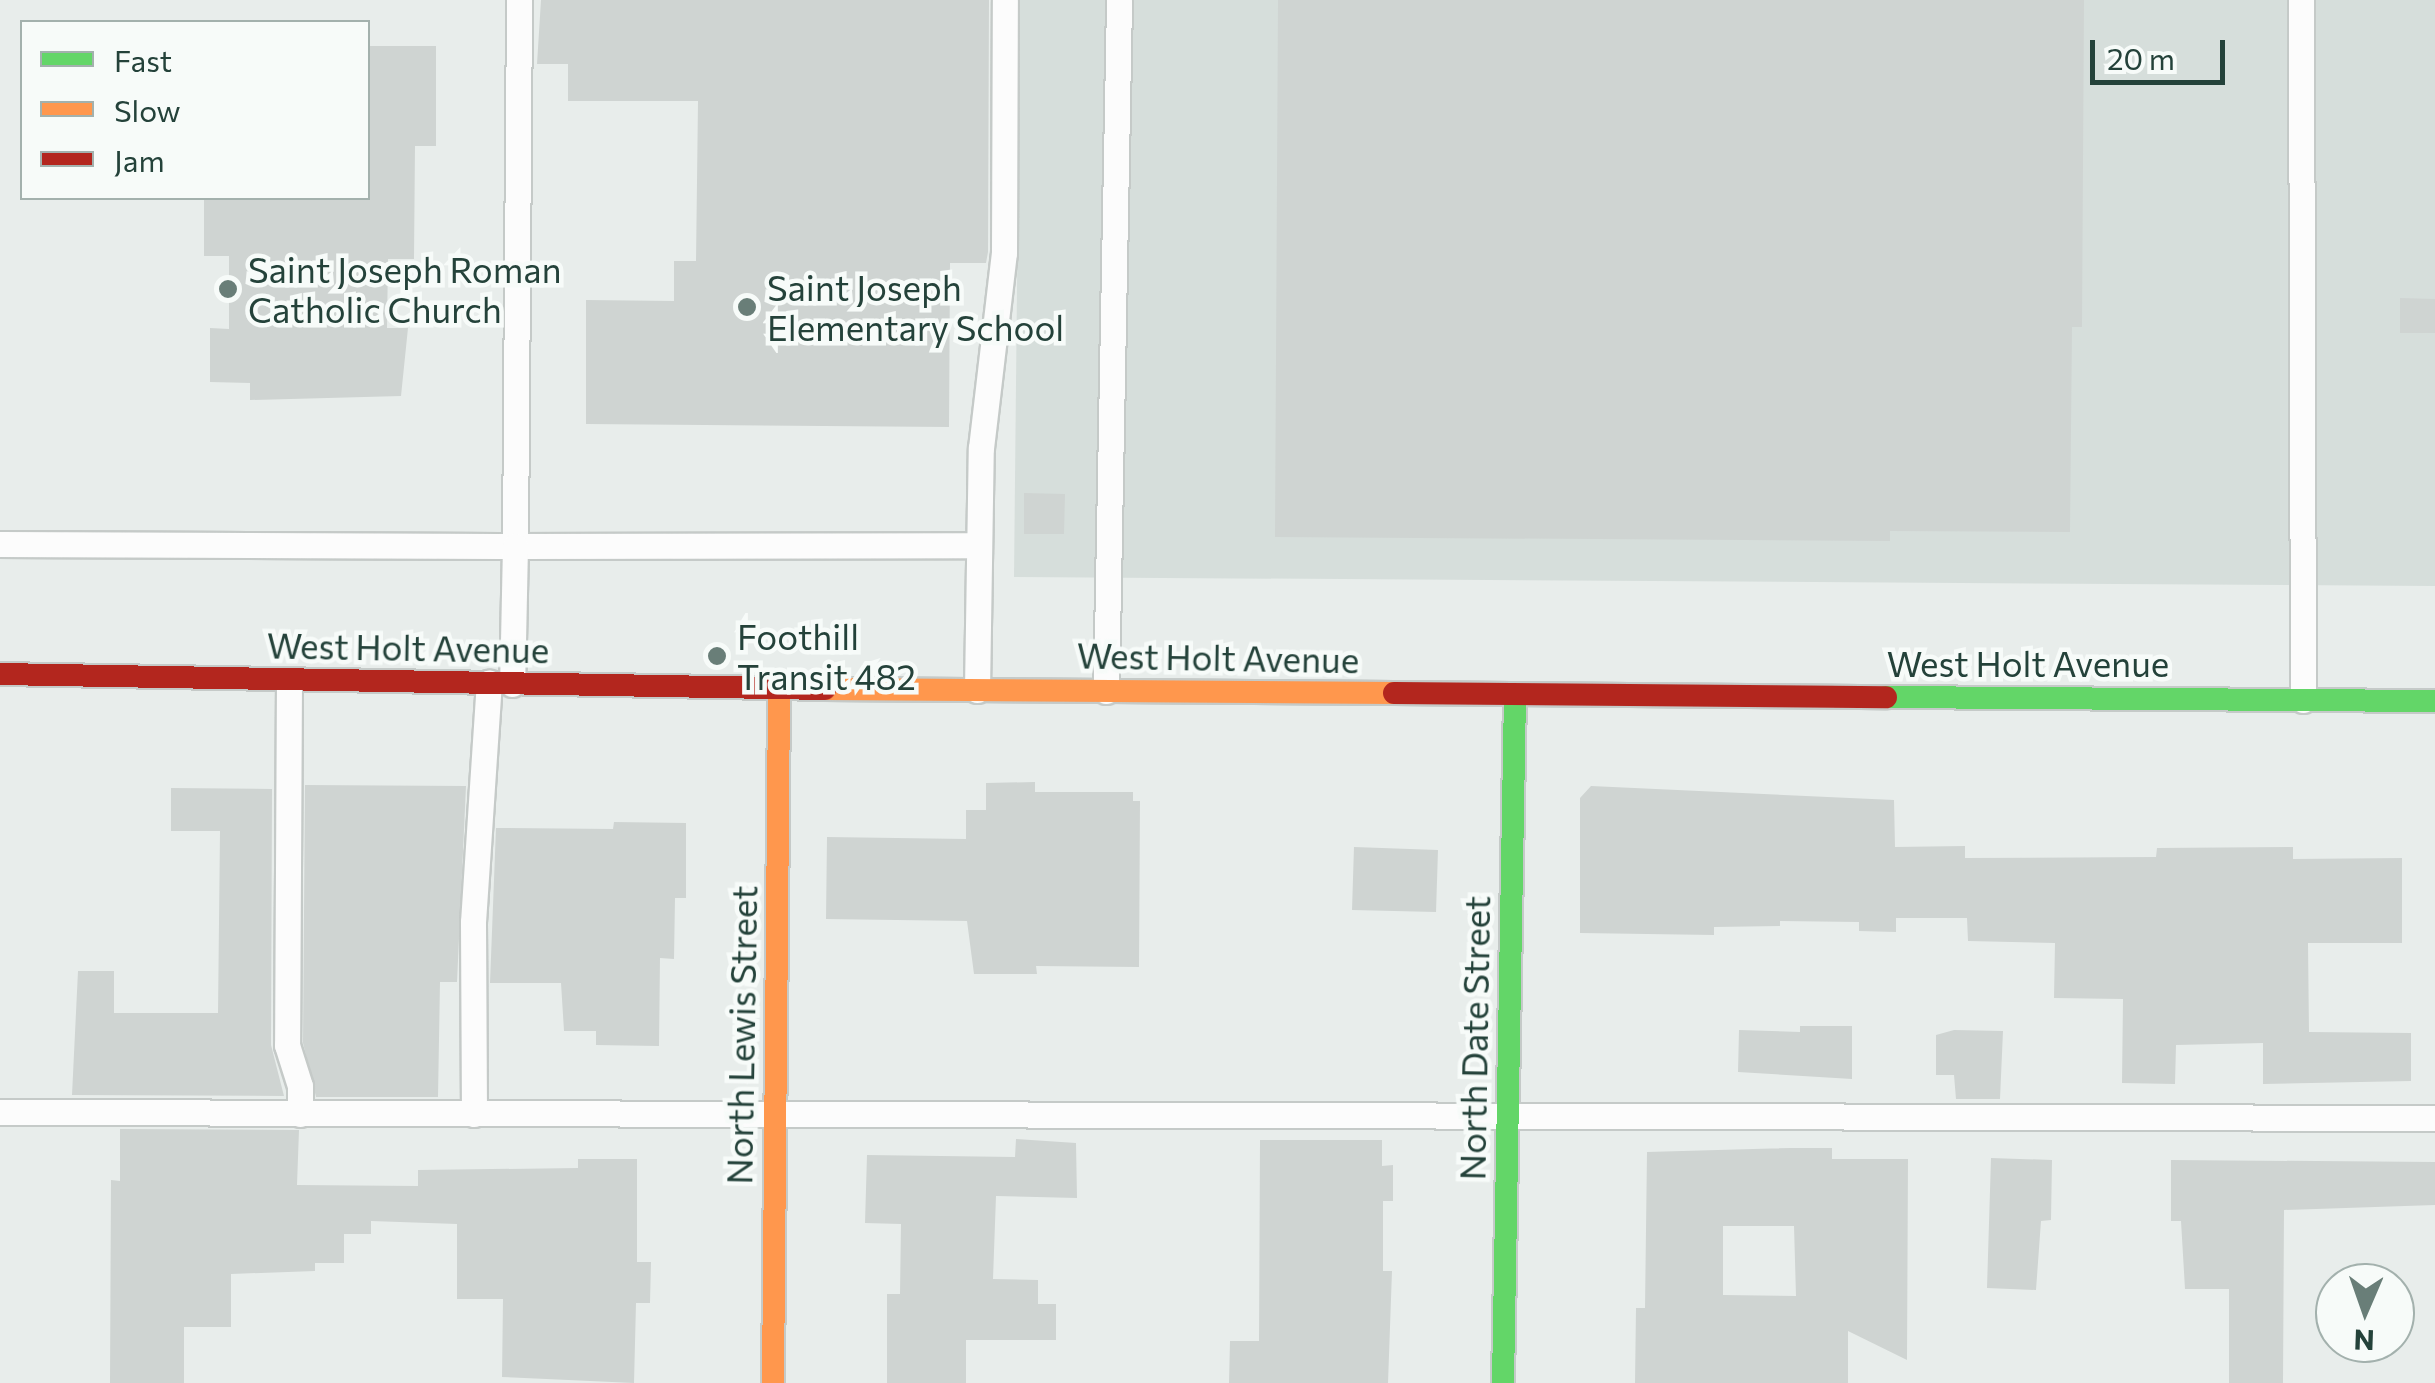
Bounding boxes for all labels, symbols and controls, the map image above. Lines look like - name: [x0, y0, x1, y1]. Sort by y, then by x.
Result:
- legend: [20, 20, 370, 200]
- scale bar: [2095, 20, 2230, 82]
- text: 20 m: [2107, 39, 2175, 76]
- text: Fast: [114, 41, 172, 78]
- text: Slow: [114, 91, 181, 128]
- text: Jam: [114, 141, 165, 178]
- place label: Saint Joseph Roman Catholic Church: [248, 248, 562, 330]
- place label: Saint Joseph Elementary School: [767, 266, 1064, 348]
- marker: Saint Joseph Roman Catholic Church: [217, 278, 239, 300]
- marker: Saint Joseph Elementary School: [736, 296, 758, 318]
- place label: Foothill Transit 482: [737, 615, 916, 697]
- street label: West Holt Avenue: [266, 624, 550, 670]
- street label: West Holt Avenue: [1076, 634, 1360, 680]
- street label: West Holt Avenue: [1887, 642, 2169, 684]
- marker: Foothill Transit 482: [706, 645, 728, 667]
- street label: North Lewis Street: [717, 885, 765, 1185]
- street label: North Date Street: [1451, 895, 1497, 1181]
- north arrow: [2315, 1263, 2415, 1363]
- text: N: [2353, 1324, 2375, 1358]

